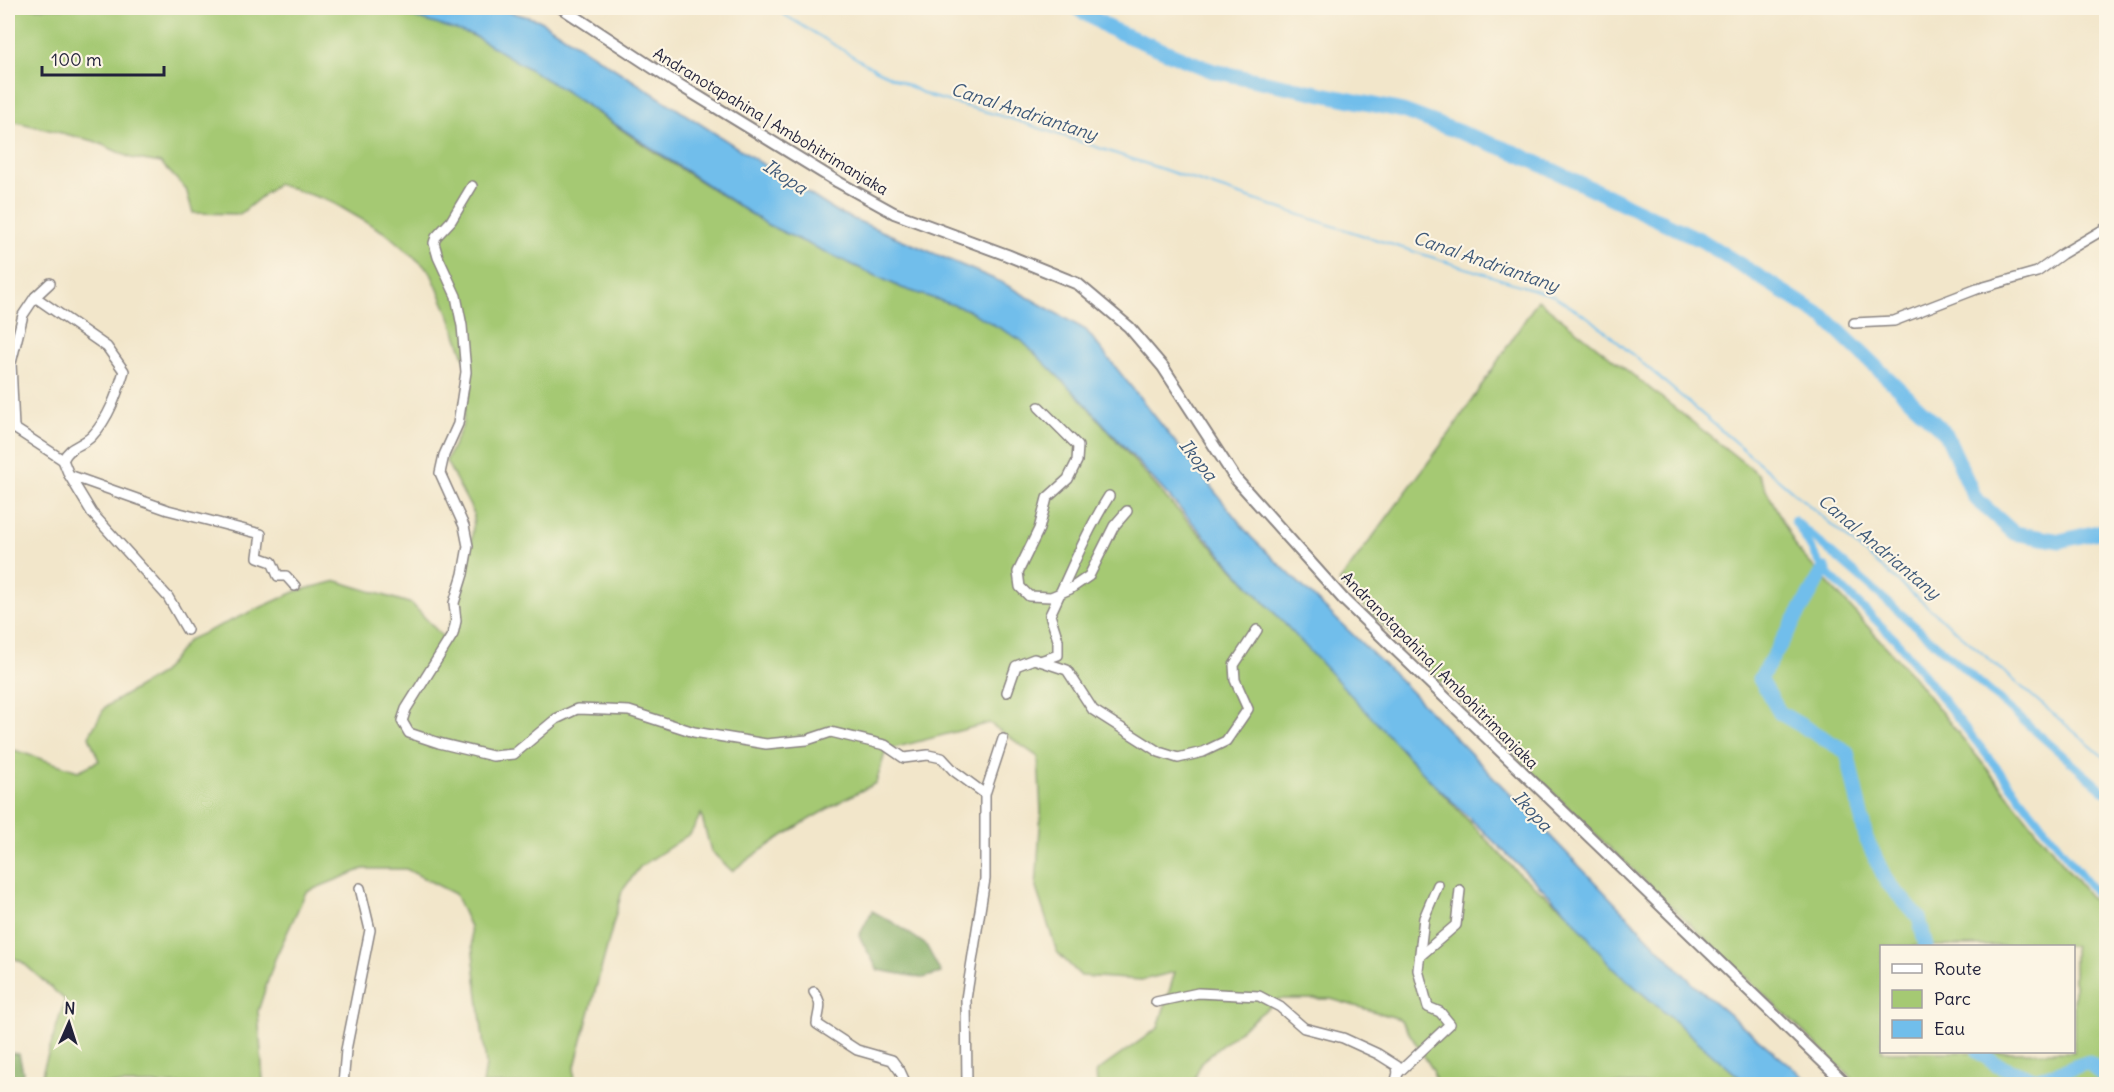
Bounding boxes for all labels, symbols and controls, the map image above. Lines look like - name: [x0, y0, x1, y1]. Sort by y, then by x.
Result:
- scale bar: [42, 39, 164, 77]
- street label: Andranotapahina | Ambohitrimanjaka: [650, 43, 892, 199]
- text: 100 m: [51, 48, 102, 71]
- water label: Canal Andriantany: [948, 77, 1102, 147]
- water label: Ikopa: [759, 154, 813, 200]
- water label: Canal Andriantany: [1410, 226, 1564, 298]
- water label: Ikopa: [1174, 434, 1223, 487]
- water label: Canal Andriantany: [1814, 489, 1946, 606]
- street label: Andranotapahina | Ambohitrimanjaka: [1337, 567, 1543, 773]
- water label: Ikopa: [1508, 785, 1558, 837]
- legend: [1880, 945, 2075, 1053]
- text: Route: [1934, 957, 1982, 980]
- text: Parc: [1934, 987, 1971, 1010]
- north arrow: [39, 993, 99, 1053]
- text: N: [64, 998, 76, 1018]
- text: Eau: [1934, 1017, 1965, 1040]

